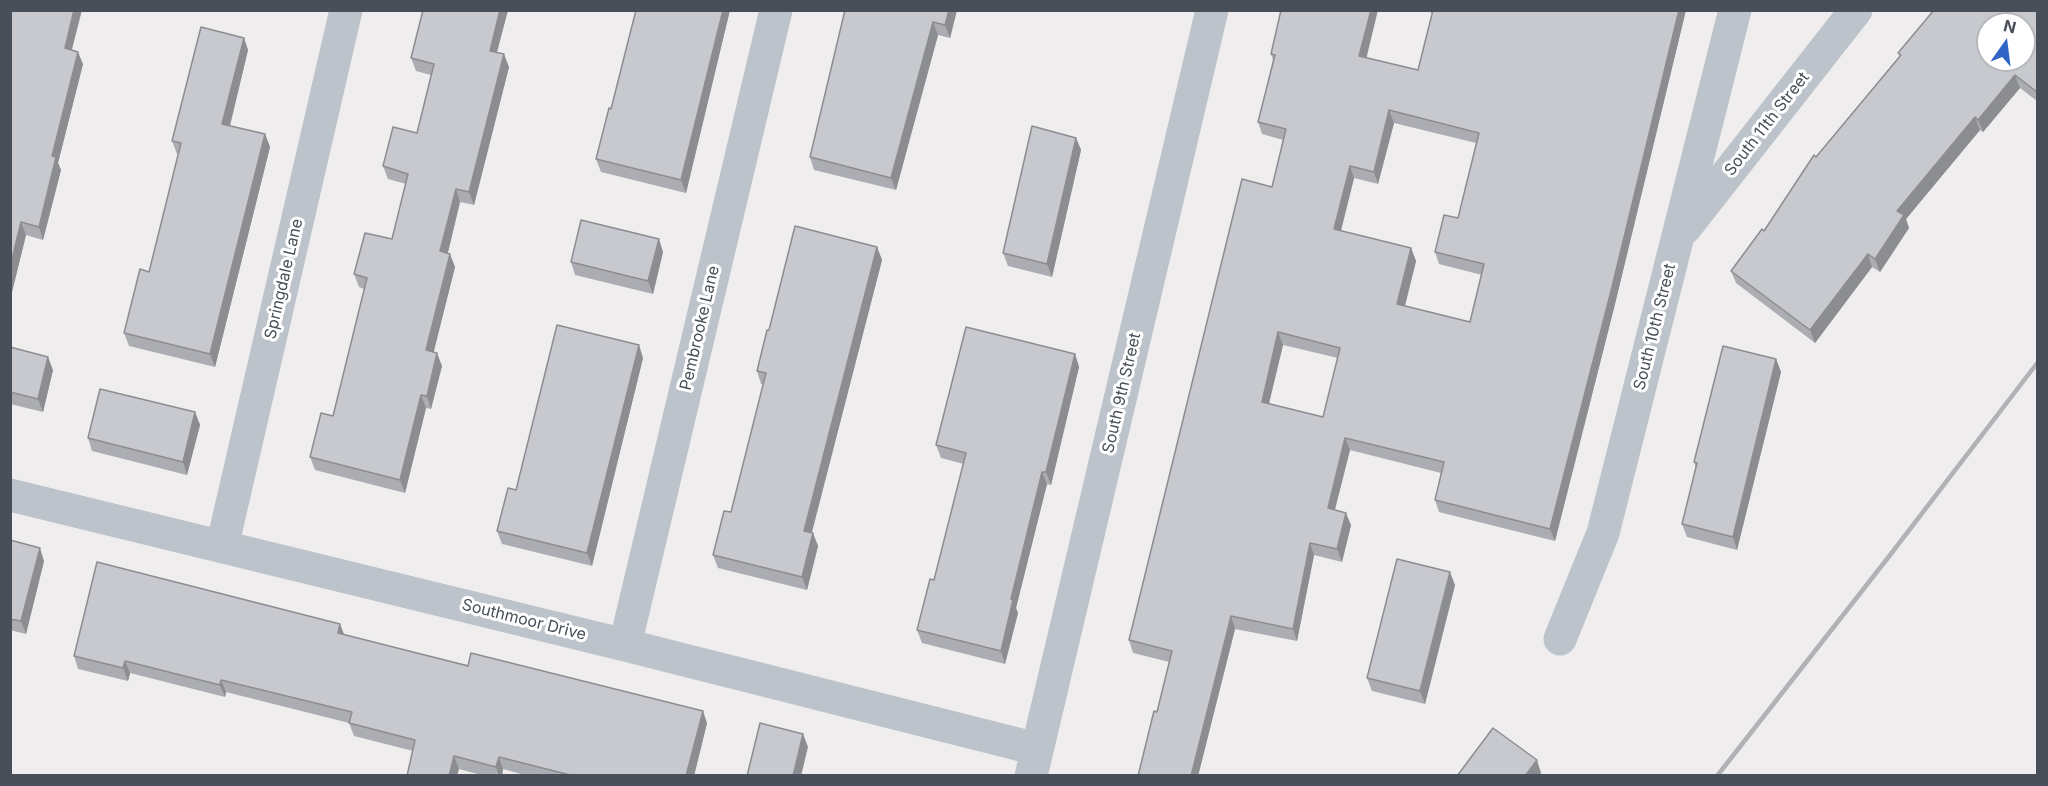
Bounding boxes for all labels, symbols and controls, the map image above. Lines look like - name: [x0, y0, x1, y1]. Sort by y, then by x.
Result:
- north arrow: [1976, 12, 2036, 72]
- text: N: [2002, 15, 2018, 38]
- street label: South 11th Street: [1721, 68, 1813, 180]
- street label: Springdale Lane: [261, 217, 307, 341]
- street label: South 10th Street: [1630, 262, 1680, 392]
- street label: Pembrooke Lane: [676, 264, 724, 392]
- street label: South 9th Street: [1099, 331, 1145, 455]
- street label: Southmoor Drive: [460, 595, 588, 645]

